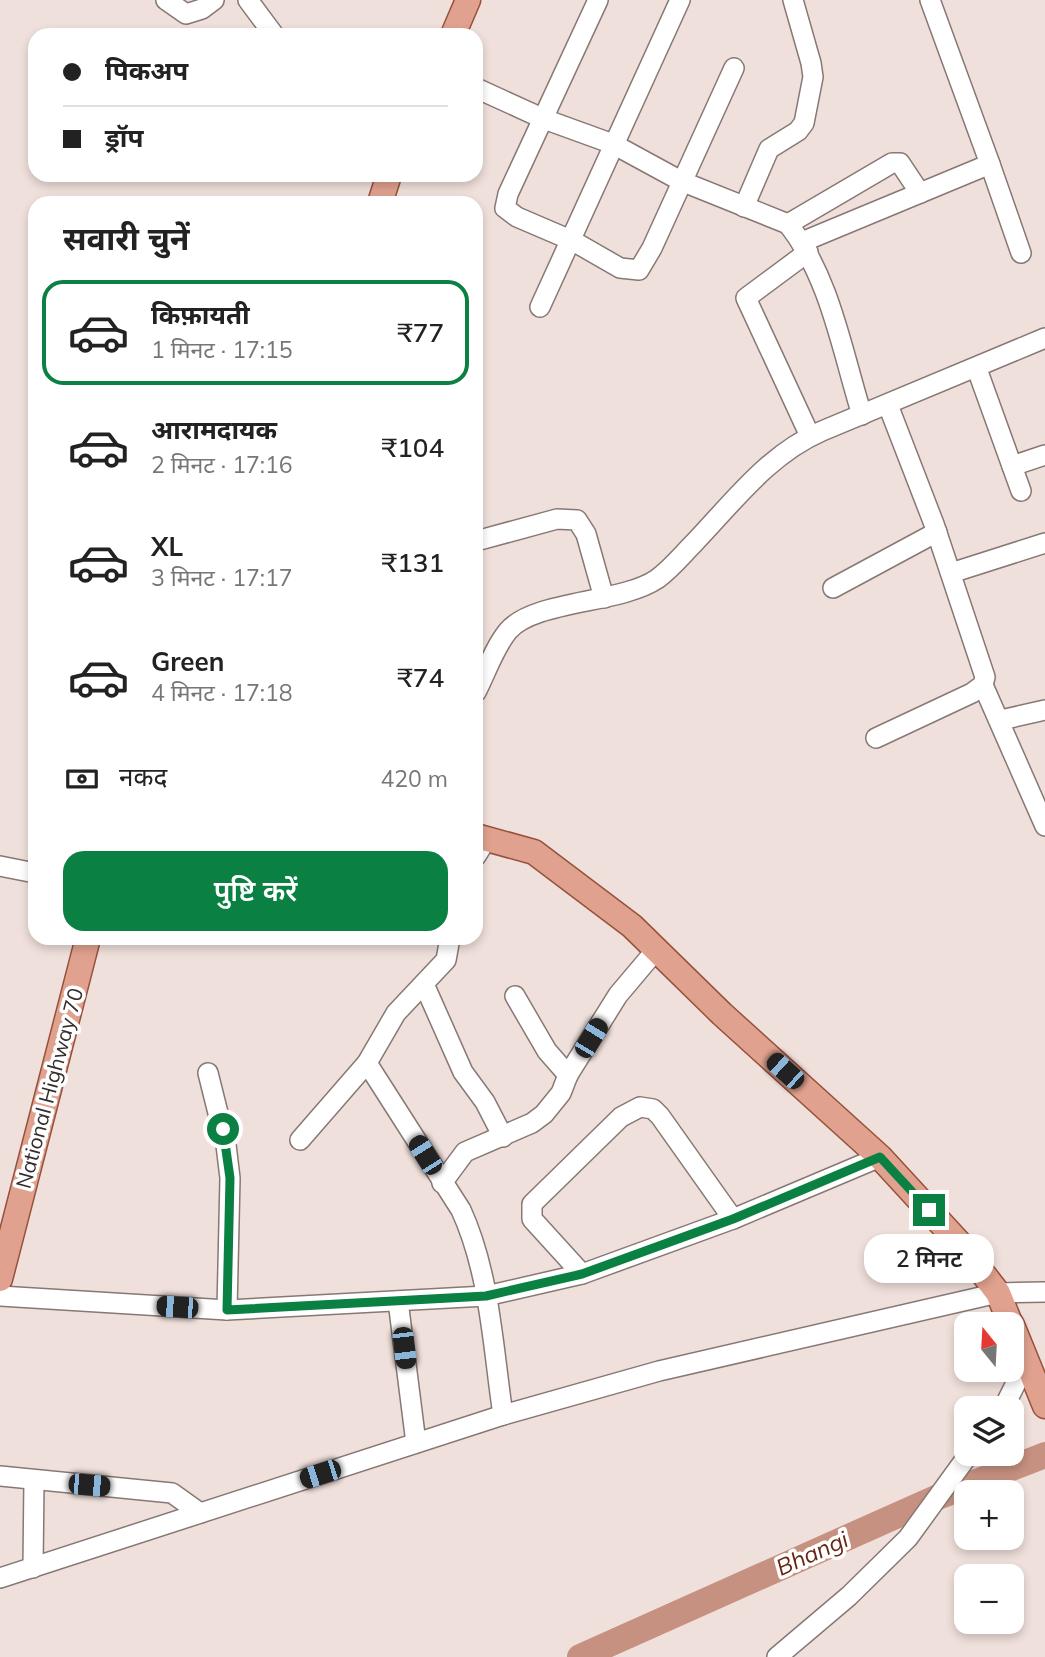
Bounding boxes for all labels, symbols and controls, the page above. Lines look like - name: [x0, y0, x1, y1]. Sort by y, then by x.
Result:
- text: पिकअप: [105, 54, 188, 87]
- text: ड्रॉप: [105, 121, 143, 154]
- text: सवारी चुनें: [63, 218, 190, 258]
- text: किफ़ायती: [151, 298, 250, 331]
- icon: car: [67, 301, 130, 364]
- text: ₹77: [397, 316, 444, 349]
- text: 1 मिनट · 17:15: [151, 335, 293, 364]
- text: आरामदायक: [151, 413, 277, 446]
- icon: car: [67, 416, 130, 479]
- text: ₹104: [382, 431, 444, 464]
- text: 2 मिनट · 17:16: [151, 450, 293, 479]
- text: XL: [151, 530, 183, 563]
- icon: car: [67, 531, 130, 594]
- text: ₹131: [382, 546, 444, 579]
- text: 3 मिनट · 17:17: [151, 563, 293, 592]
- text: Green: [151, 645, 224, 678]
- icon: car: [67, 646, 130, 709]
- text: ₹74: [397, 661, 444, 694]
- text: 4 मिनट · 17:18: [151, 678, 293, 707]
- icon: cash: [63, 760, 101, 798]
- text: नकद: [119, 760, 167, 793]
- text: 420 m: [380, 764, 448, 793]
- button: पुष्टि करें: [63, 851, 448, 931]
- street label: National Highway 70: [10, 985, 88, 1191]
- car: [572, 1015, 611, 1061]
- car: [763, 1049, 808, 1093]
- route start: [207, 1113, 239, 1145]
- car: [405, 1132, 446, 1178]
- route end: [913, 1194, 945, 1226]
- callout: 2 मिनट: [864, 1234, 994, 1284]
- text: 2 मिनट: [896, 1244, 962, 1273]
- car: [156, 1295, 199, 1319]
- north arrow: [954, 1312, 1024, 1382]
- map controls: [954, 1312, 1024, 1634]
- car: [392, 1326, 417, 1370]
- button: layers: [954, 1396, 1024, 1466]
- car: [297, 1458, 344, 1490]
- car: [68, 1473, 111, 1497]
- button: +: [954, 1480, 1024, 1550]
- water label: Bhangi: [772, 1524, 853, 1582]
- button: −: [954, 1564, 1024, 1634]

